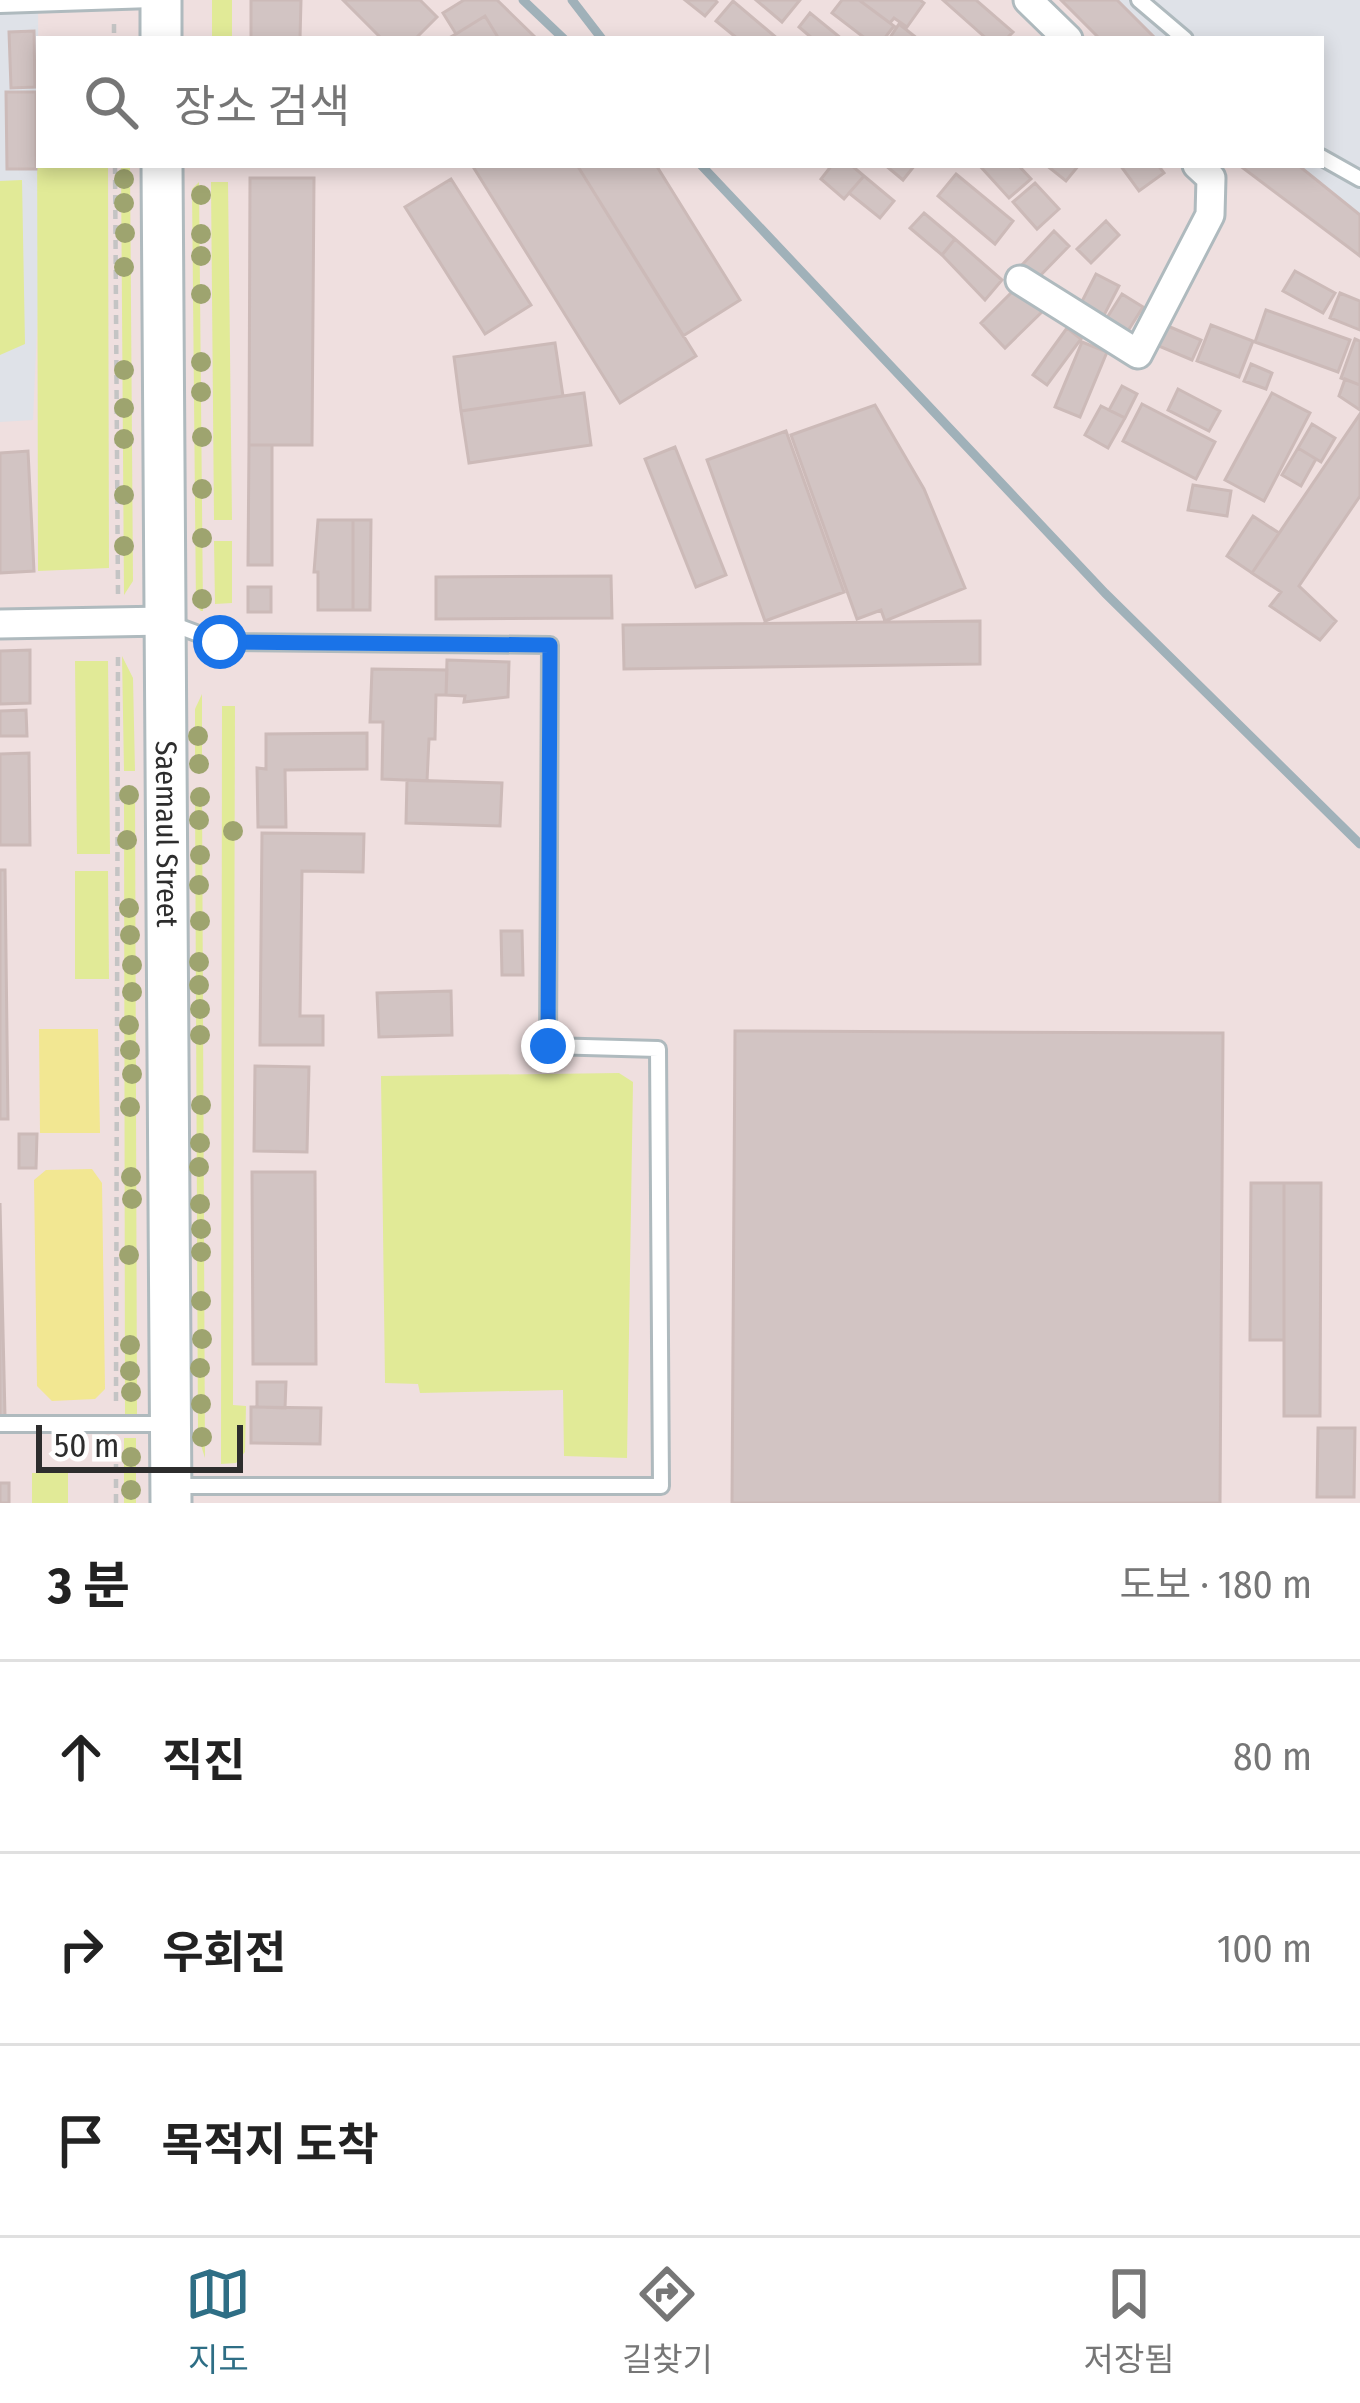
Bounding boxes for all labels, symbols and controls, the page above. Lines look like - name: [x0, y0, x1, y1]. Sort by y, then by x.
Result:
- search box: [36, 36, 1324, 168]
- icon: search: [78, 69, 144, 135]
- text: 장소 검색: [174, 80, 350, 134]
- route start: [193, 615, 247, 669]
- street label: Saemaul Street: [148, 741, 185, 928]
- route end: [521, 1019, 575, 1073]
- scale bar: [36, 1419, 243, 1472]
- text: 50 m: [54, 1426, 119, 1466]
- text: 3 분: [48, 1555, 130, 1617]
- text: 도보 · 180 m: [1119, 1562, 1312, 1608]
- icon: ahead: [48, 1724, 114, 1790]
- text: 직진: [162, 1734, 245, 1788]
- text: 80 m: [1233, 1734, 1312, 1780]
- icon: right: [48, 1916, 114, 1982]
- text: 우회전: [162, 1926, 286, 1980]
- text: 100 m: [1217, 1926, 1312, 1972]
- icon: arrive: [48, 2108, 114, 2174]
- text: 목적지 도착: [162, 2118, 378, 2172]
- tab: 지도: [185, 2261, 251, 2381]
- tab: 길찾기: [622, 2261, 713, 2381]
- tab: 저장됨: [1084, 2261, 1175, 2381]

